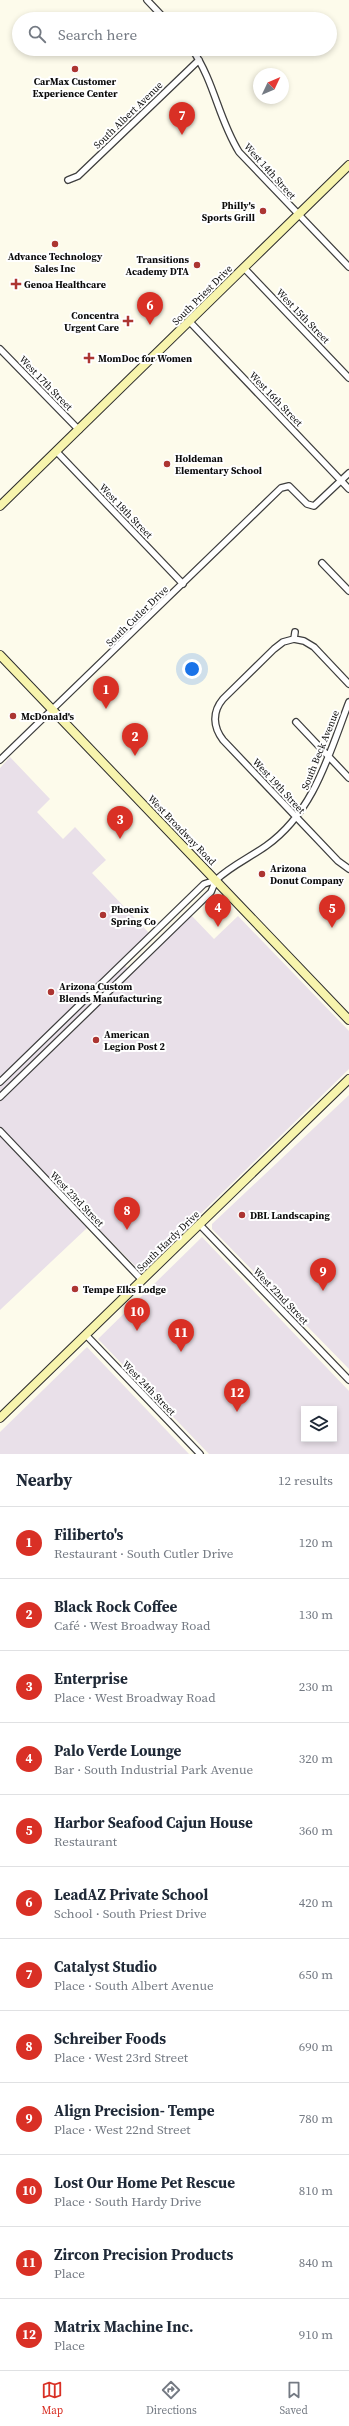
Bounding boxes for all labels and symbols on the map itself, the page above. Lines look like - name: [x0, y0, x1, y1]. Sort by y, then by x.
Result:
- marker: CarMax Customer Experience Center: [70, 64, 80, 74]
- north arrow: [253, 68, 289, 104]
- place label: CarMax Customer Experience Center: [32, 75, 118, 100]
- street label: South Albert Avenue: [91, 79, 165, 151]
- pin: 7: [169, 102, 195, 135]
- street label: West 14th Street: [241, 140, 299, 202]
- place label: Philly's Sports Grill: [202, 199, 255, 224]
- marker: Philly's Sports Grill: [258, 206, 268, 216]
- marker: Advance Technology Sales Inc: [50, 239, 60, 249]
- place label: Advance Technology Sales Inc: [8, 250, 103, 275]
- place label: Transitions Academy DTA: [126, 253, 189, 278]
- marker: Transitions Academy DTA: [192, 260, 202, 270]
- street label: South Priest Drive: [169, 262, 235, 328]
- place label: Genoa Healthcare: [24, 278, 106, 291]
- marker: Genoa Healthcare: [11, 279, 21, 289]
- street label: West 15th Street: [274, 286, 333, 347]
- pin: 6: [137, 292, 163, 325]
- place label: Concentra Urgent Care: [64, 309, 120, 334]
- marker: Concentra Urgent Care: [122, 315, 134, 327]
- marker: MomDoc for Women: [83, 352, 95, 364]
- place label: MomDoc for Women: [98, 352, 192, 365]
- street label: West 17th Street: [17, 353, 76, 414]
- street label: West 16th Street: [247, 369, 306, 430]
- place label: Holdeman Elementary School: [175, 452, 262, 477]
- marker: Holdeman Elementary School: [162, 459, 172, 469]
- street label: West 18th Street: [97, 481, 156, 542]
- street label: South Cutler Drive: [103, 583, 171, 649]
- your location: [182, 659, 202, 679]
- pin: 1: [93, 676, 119, 709]
- street label: South Beck Avenue: [298, 708, 342, 792]
- place label: McDonald's: [21, 710, 75, 723]
- marker: McDonald's: [8, 711, 18, 721]
- pin: 2: [122, 723, 148, 756]
- street label: West 19th Street: [250, 755, 309, 817]
- street label: West Broadway Road: [145, 792, 219, 868]
- pin: 3: [107, 806, 133, 839]
- place label: Arizona Donut Company: [270, 862, 345, 887]
- marker: Arizona Donut Company: [257, 869, 267, 879]
- pin: 4: [205, 894, 231, 927]
- pin: 5: [319, 895, 345, 928]
- place label: Phoenix Spring Co: [111, 903, 156, 928]
- marker: Phoenix Spring Co: [98, 910, 108, 920]
- place label: Arizona Custom Blends Manufacturing: [59, 980, 162, 1005]
- marker: Arizona Custom Blends Manufacturing: [46, 987, 56, 997]
- place label: American Legion Post 2: [104, 1028, 165, 1053]
- marker: American Legion Post 2: [91, 1035, 101, 1045]
- street label: West 23rd Street: [47, 1169, 107, 1230]
- pin: 8: [114, 1197, 140, 1230]
- street label: South Hardy Drive: [134, 1208, 202, 1274]
- place label: DBL Landscaping: [250, 1209, 330, 1222]
- marker: DBL Landscaping: [237, 1210, 247, 1220]
- pin: 9: [310, 1258, 336, 1291]
- street label: West 22nd Street: [251, 1265, 312, 1328]
- place label: Tempe Elks Lodge: [83, 1283, 166, 1296]
- marker: Tempe Elks Lodge: [70, 1284, 80, 1294]
- pin: 10: [124, 1298, 150, 1331]
- pin: 11: [168, 1319, 194, 1352]
- street label: West 24th Street: [120, 1358, 179, 1419]
- pin: 12: [224, 1379, 250, 1412]

